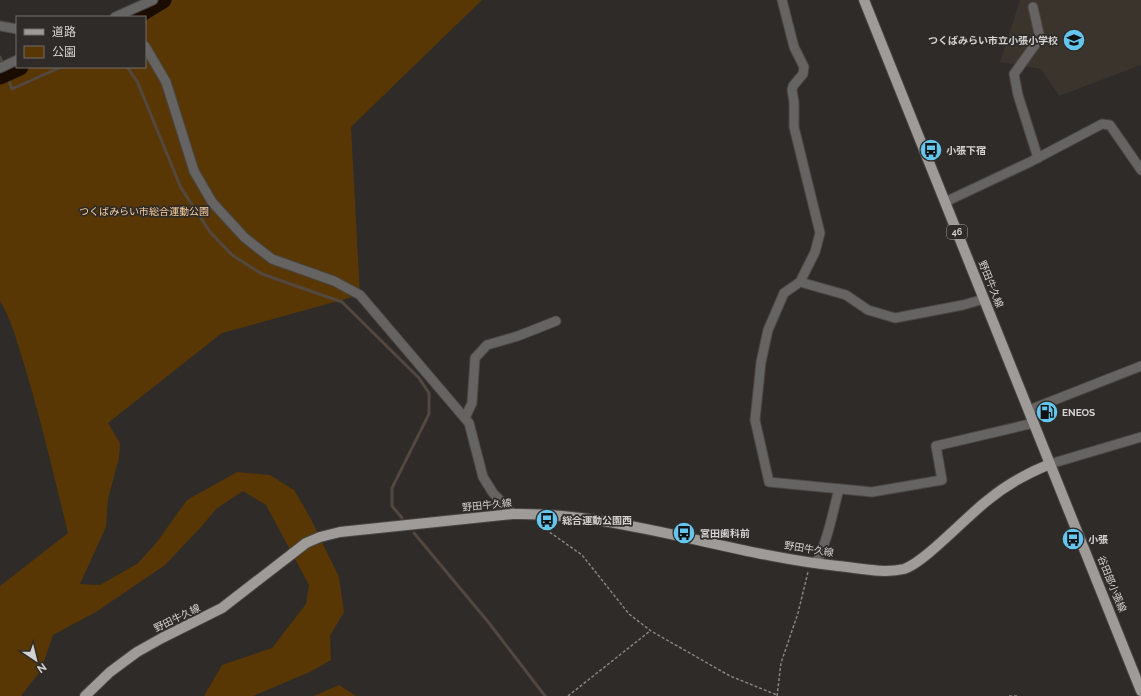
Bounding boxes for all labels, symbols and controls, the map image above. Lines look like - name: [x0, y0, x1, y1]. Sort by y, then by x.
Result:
- legend: [16, 16, 146, 68]
- text: 道路: [52, 25, 76, 39]
- school or university icon: つくばみらい市立小張小学校: [1061, 27, 1087, 53]
- place label: つくばみらい市立小張小学校: [928, 35, 1058, 46]
- text: 公園: [52, 45, 76, 59]
- bus stop icon: 小張下宿: [918, 137, 944, 163]
- place label: 小張下宿: [946, 145, 986, 156]
- park label: つくばみらい市総合運動公園: [79, 206, 209, 217]
- road number: 46: [947, 225, 967, 239]
- street label: 野田牛久線: [977, 259, 1005, 309]
- fuel station icon: ENEOS: [1034, 399, 1060, 425]
- place label: ENEOS: [1062, 407, 1095, 418]
- street label: 野田牛久線: [462, 497, 512, 513]
- bus stop icon: 総合運動公園西: [534, 507, 560, 533]
- place label: 総合運動公園西: [562, 515, 632, 526]
- bus stop icon: 宮田歯科前: [671, 520, 697, 546]
- bus stop icon: 小張: [1060, 526, 1086, 552]
- place label: 宮田歯科前: [700, 528, 750, 539]
- place label: 小張: [1088, 534, 1108, 545]
- street label: 野田牛久線: [783, 540, 835, 558]
- street label: 谷田部小張線: [1096, 554, 1128, 614]
- street label: 野田牛久線: [152, 602, 202, 634]
- north arrow: [16, 640, 56, 680]
- text: N: [34, 660, 49, 676]

